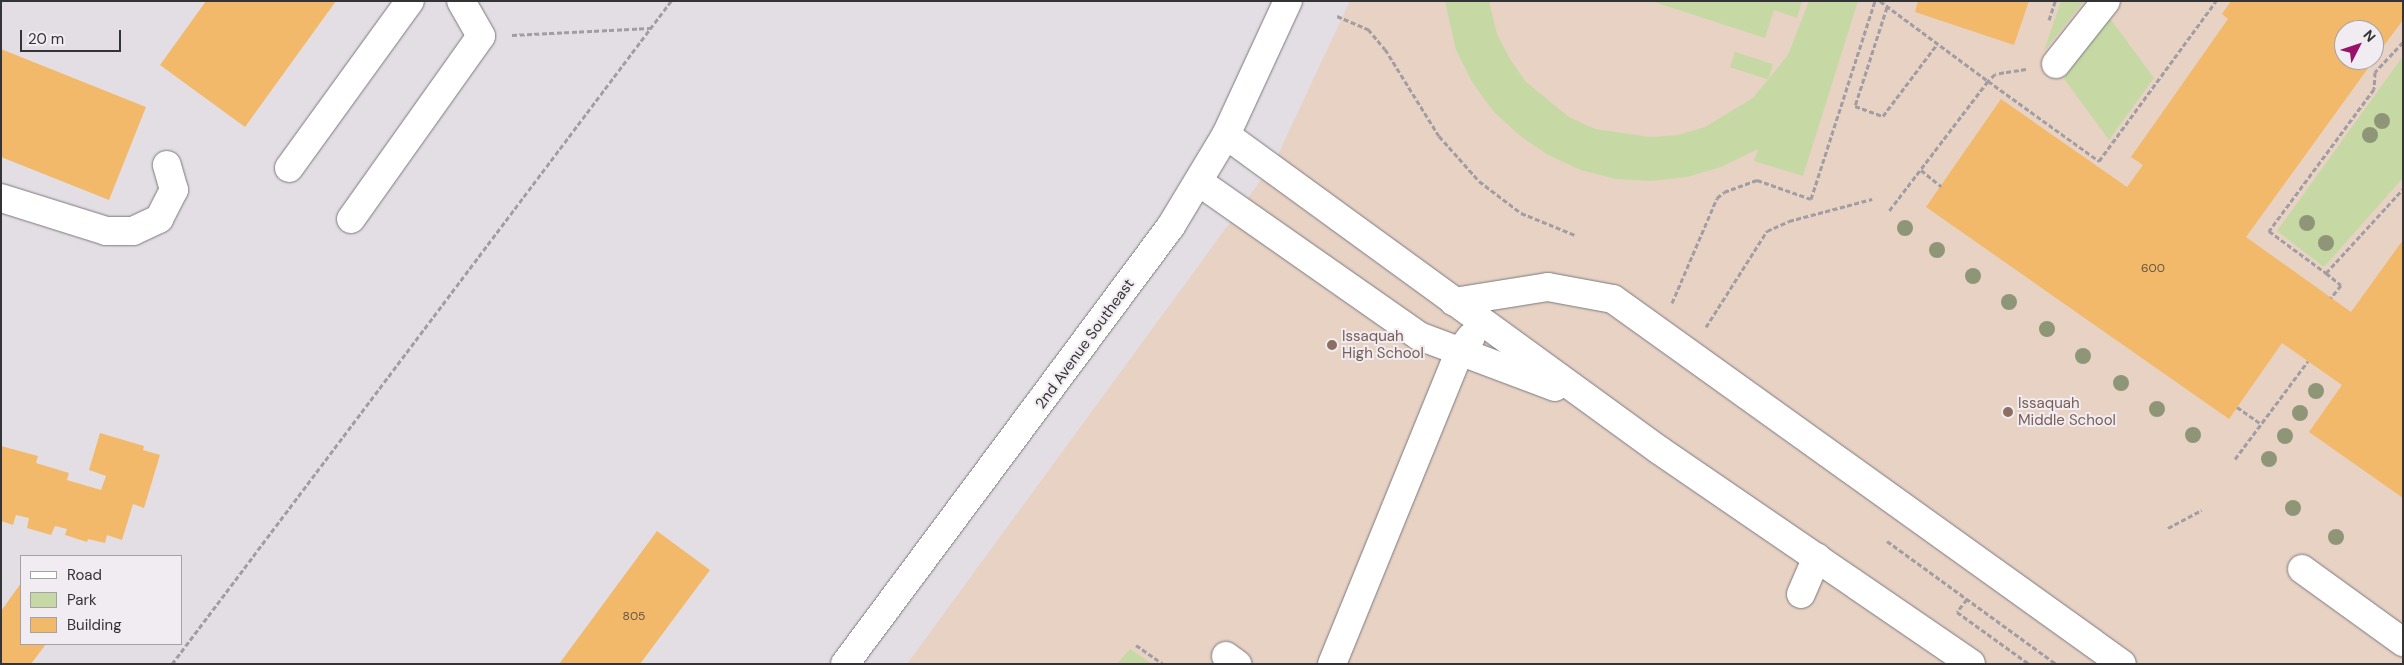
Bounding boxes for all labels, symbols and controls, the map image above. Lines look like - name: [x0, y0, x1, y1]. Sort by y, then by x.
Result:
- scale bar: [22, 20, 124, 52]
- north arrow: [2334, 20, 2384, 70]
- text: N: [2359, 26, 2380, 46]
- text: 20 m: [28, 29, 64, 49]
- house number: 600: [2141, 262, 2165, 276]
- street label: 2nd Avenue Southeast: [1032, 276, 1138, 412]
- place label: Issaquah High School: [1342, 327, 1424, 362]
- marker: Issaquah High School: [1326, 339, 1338, 351]
- place label: Issaquah Middle School: [2018, 394, 2116, 429]
- marker: Issaquah Middle School: [2002, 406, 2014, 418]
- legend: [20, 555, 182, 645]
- text: Road: [67, 565, 102, 585]
- text: Park: [67, 590, 97, 610]
- house number: 805: [623, 610, 645, 624]
- text: Building: [67, 615, 122, 635]

